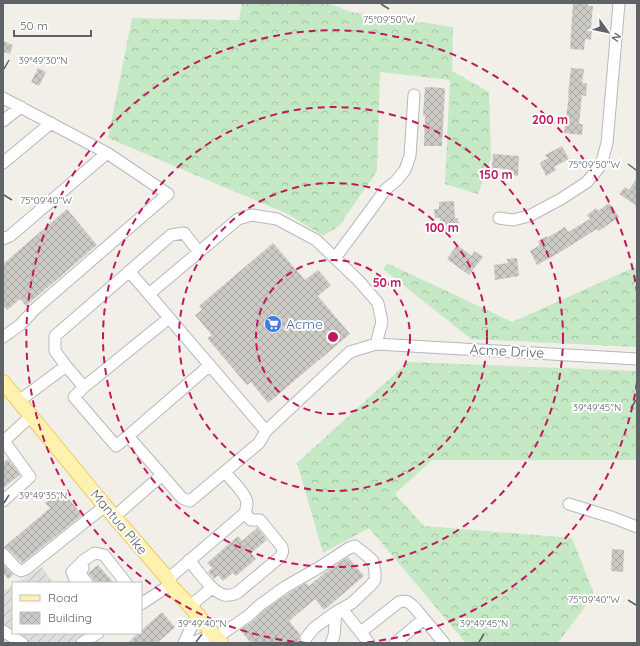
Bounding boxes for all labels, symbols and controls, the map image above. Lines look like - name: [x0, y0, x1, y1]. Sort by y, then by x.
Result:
- scale bar: [14, 12, 91, 38]
- north arrow: [588, 12, 628, 52]
- text: 75°09'50"W: [363, 13, 415, 26]
- text: 50 m: [20, 18, 48, 33]
- text: N: [608, 30, 624, 45]
- text: 39°49'30"N: [18, 54, 68, 67]
- text: 200 m: [532, 112, 568, 127]
- text: 75°09'50"W: [568, 158, 620, 171]
- text: 150 m: [479, 167, 513, 182]
- text: 75°09'40"W: [20, 194, 72, 207]
- text: 100 m: [425, 220, 459, 235]
- text: 50 m: [373, 275, 401, 290]
- supermarket icon: Acme: [263, 314, 283, 334]
- place label: Acme: [286, 315, 323, 333]
- centre of rings: [326, 330, 340, 344]
- street label: Acme Drive: [469, 340, 545, 362]
- text: 39°49'45"N: [573, 401, 621, 414]
- street label: Mantua Pike: [87, 486, 152, 558]
- text: 39°49'35"N: [19, 489, 67, 502]
- legend: [12, 582, 142, 634]
- text: Road: [48, 590, 78, 605]
- text: 75°09'40"W: [568, 593, 620, 606]
- text: Building: [48, 610, 92, 625]
- text: 39°49'40"N: [177, 617, 227, 630]
- text: 39°49'45"N: [460, 617, 508, 630]

